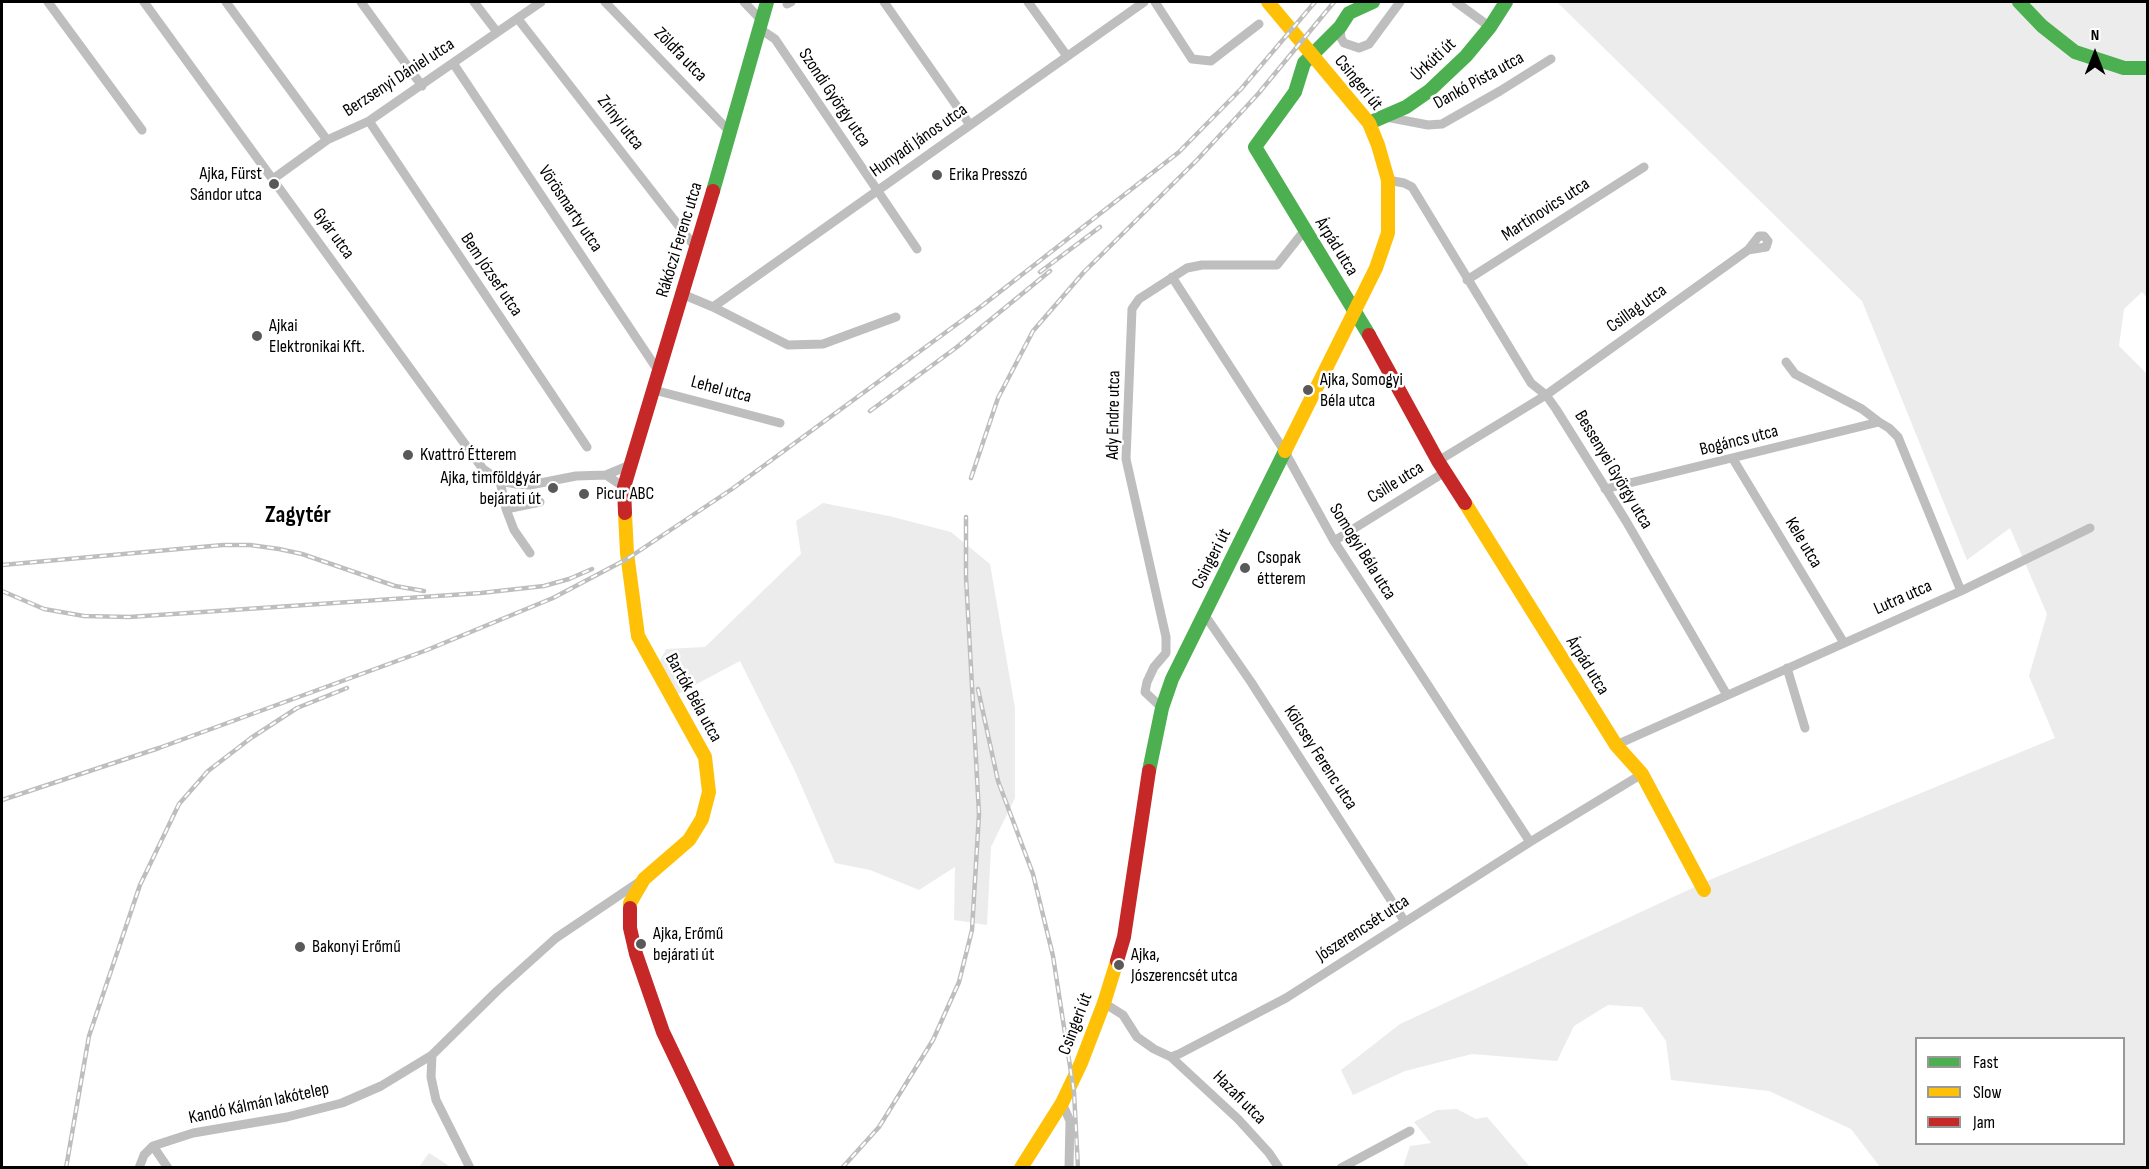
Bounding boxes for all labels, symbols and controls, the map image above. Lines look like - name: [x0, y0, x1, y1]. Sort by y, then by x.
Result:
- street label: Zöldfa utca: [649, 23, 711, 87]
- north arrow: [2065, 24, 2125, 84]
- text: N: [2091, 26, 2099, 45]
- street label: Berzsenyi Dániel utca: [339, 34, 459, 122]
- street label: Úrkúti út: [1407, 34, 1461, 86]
- street label: Szondi György utca: [793, 45, 875, 151]
- street label: Dankó Pista utca: [1430, 47, 1528, 115]
- street label: Csingeri út: [1329, 51, 1387, 115]
- street label: Zrínyi utca: [592, 91, 648, 155]
- street label: Hunyadi János utca: [866, 100, 972, 182]
- street label: Vörösmarty utca: [533, 162, 607, 256]
- place label: Ajka, Fürst Sándor utca: [190, 163, 262, 206]
- place label: Erika Presszó: [949, 164, 1027, 186]
- marker: Erika Presszó: [930, 168, 944, 182]
- street label: Martinovics utca: [1498, 174, 1594, 246]
- marker: Ajka, Fürst Sándor utca: [267, 177, 281, 191]
- street label: Rákóczi Ferenc utca: [652, 180, 708, 300]
- street label: Gyár utca: [307, 205, 359, 263]
- street label: Árpád utca: [1310, 214, 1362, 280]
- street label: Bem József utca: [455, 229, 527, 321]
- street label: Csillag utca: [1603, 280, 1671, 338]
- place label: Ajkai Elektronikai Kft.: [269, 315, 365, 358]
- marker: Ajkai Elektronikai Kft.: [250, 329, 264, 343]
- place label: Ajka, Somogyi Béla utca: [1320, 369, 1403, 412]
- street label: Ady Endre utca: [1102, 370, 1126, 460]
- street label: Lehel utca: [688, 372, 754, 408]
- marker: Ajka, Somogyi Béla utca: [1301, 383, 1315, 397]
- street label: Bessenyei György utca: [1569, 407, 1657, 533]
- street label: Bogáncs utca: [1697, 421, 1781, 461]
- place label: Kvattró Étterem: [420, 444, 517, 466]
- marker: Kvattró Étterem: [401, 448, 415, 462]
- street label: Csille utca: [1364, 457, 1428, 509]
- place label: Ajka, timföldgyár bejárati út: [440, 467, 541, 510]
- marker: Ajka, timföldgyár bejárati út: [546, 481, 560, 495]
- place label: Picur ABC: [596, 483, 654, 505]
- marker: Picur ABC: [577, 487, 591, 501]
- street label: Somogyi Béla utca: [1324, 500, 1400, 604]
- district label: Zagytér: [265, 502, 331, 530]
- street label: Kele utca: [1780, 514, 1826, 572]
- street label: Csingeri út: [1188, 525, 1236, 593]
- place label: Csopak étterem: [1257, 547, 1306, 590]
- marker: Csopak étterem: [1238, 561, 1252, 575]
- street label: Lutra utca: [1871, 576, 1935, 620]
- street label: Árpád utca: [1561, 633, 1613, 699]
- street label: Bartók Béla utca: [660, 650, 726, 746]
- street label: Kölcsey Ferenc utca: [1278, 702, 1362, 814]
- street label: Jószerencsét utca: [1312, 891, 1414, 967]
- place label: Ajka, Erőmű bejárati út: [653, 923, 723, 966]
- place label: Bakonyi Erőmű: [312, 936, 401, 958]
- marker: Ajka, Erőmű bejárati út: [634, 937, 648, 951]
- marker: Bakonyi Erőmű: [293, 940, 307, 954]
- place label: Ajka, Jószerencsét utca: [1131, 944, 1238, 986]
- marker: Ajka, Jószerencsét utca: [1112, 958, 1126, 972]
- street label: Csingeri út: [1054, 990, 1098, 1058]
- legend: [1915, 1037, 2125, 1145]
- text: Fast: [1973, 1052, 1998, 1073]
- street label: Hazafi utca: [1208, 1067, 1270, 1129]
- street label: Kandó Kálmán lakótelep: [187, 1079, 331, 1129]
- text: Slow: [1973, 1082, 2002, 1103]
- text: Jam: [1973, 1112, 1995, 1133]

